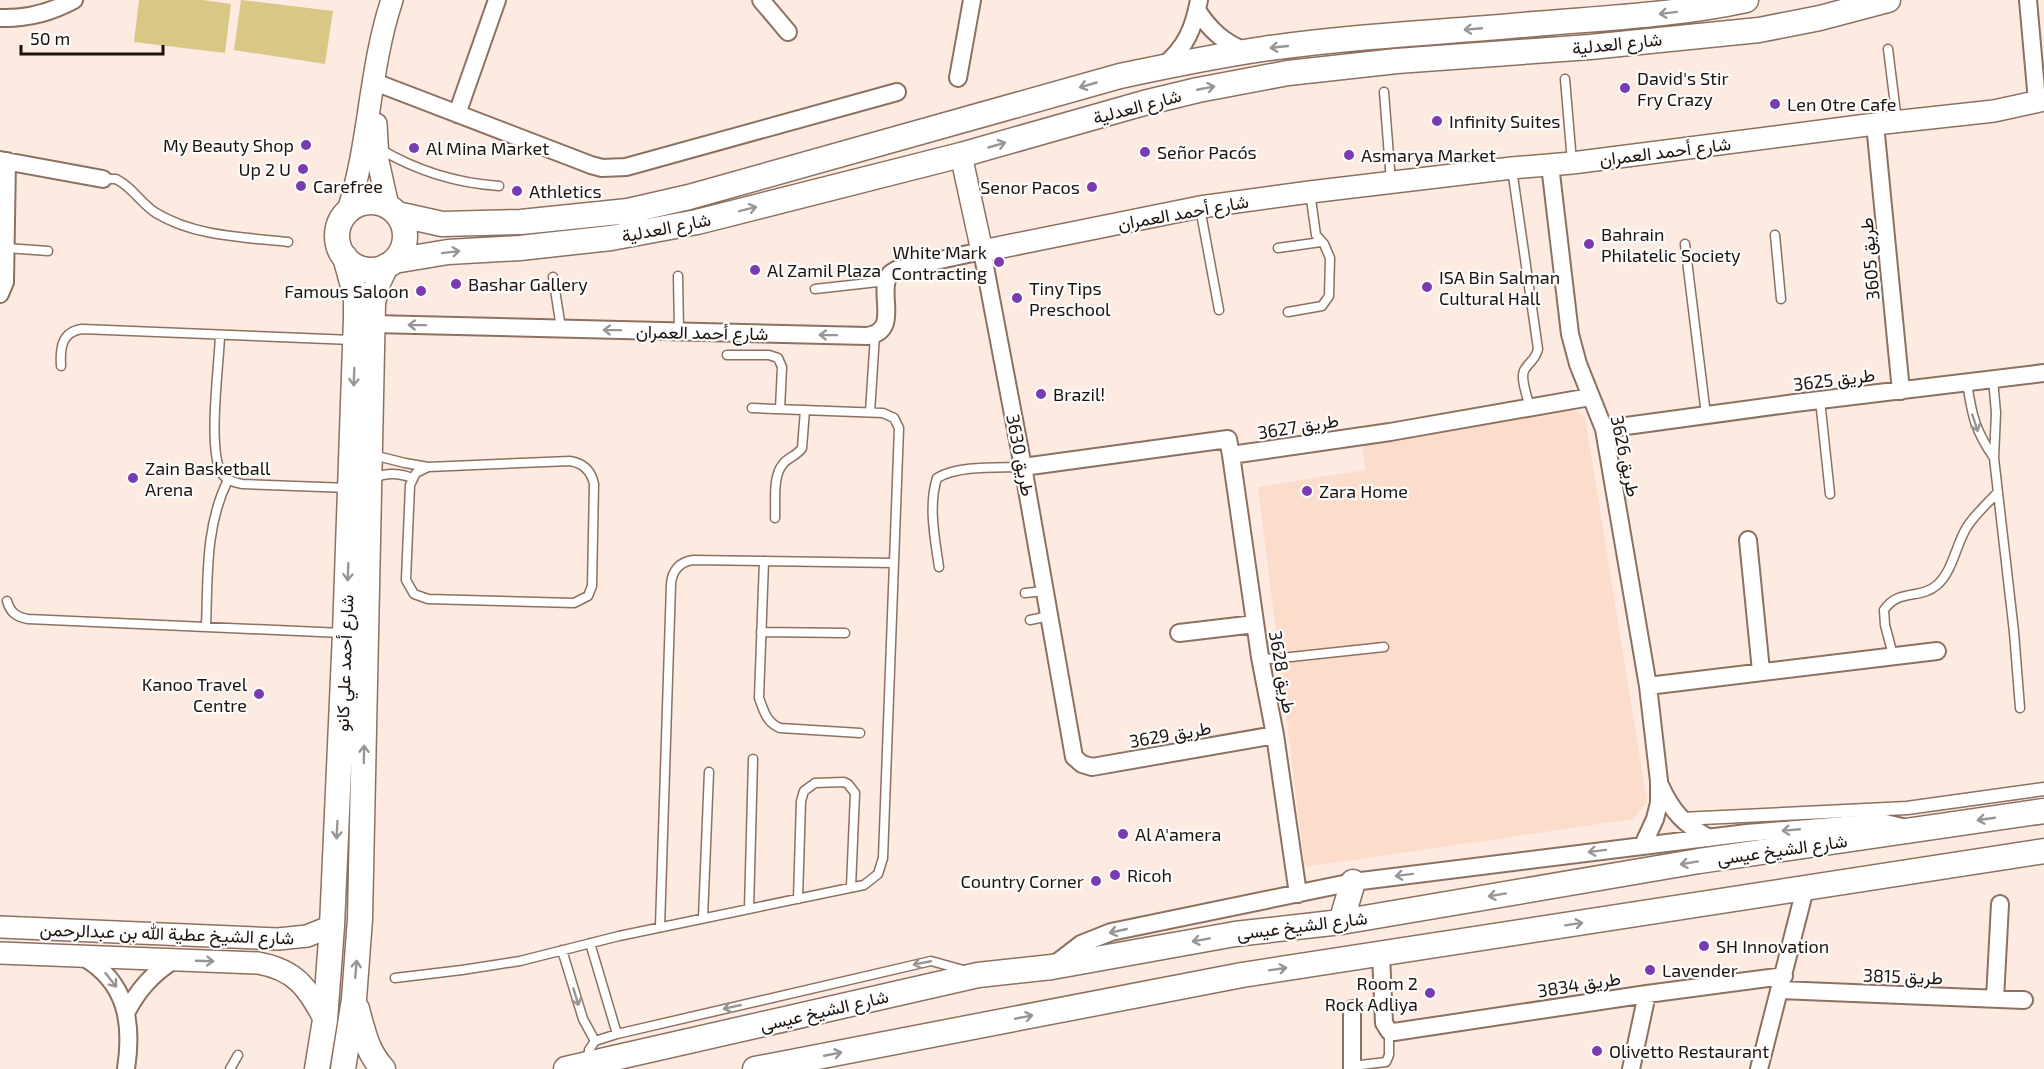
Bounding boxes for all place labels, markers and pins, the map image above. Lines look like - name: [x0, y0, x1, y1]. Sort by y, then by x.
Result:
- place label: David's Stir Fry Crazy: [1637, 67, 1729, 110]
- marker: David's Stir Fry Crazy: [1618, 81, 1632, 95]
- place label: Len Otre Cafe: [1787, 93, 1896, 115]
- marker: Len Otre Cafe: [1768, 97, 1782, 111]
- place label: Infinity Suites: [1449, 110, 1561, 132]
- marker: Infinity Suites: [1430, 114, 1444, 128]
- place label: My Beauty Shop: [163, 134, 294, 156]
- place label: Al Mina Market: [426, 137, 549, 159]
- marker: My Beauty Shop: [299, 138, 313, 152]
- marker: Al Mina Market: [407, 141, 421, 155]
- place label: Señor Pacós: [1157, 141, 1257, 163]
- place label: Asmarya Market: [1361, 144, 1496, 166]
- marker: Señor Pacós: [1138, 145, 1152, 159]
- marker: Asmarya Market: [1342, 148, 1356, 162]
- place label: Up 2 U: [238, 158, 291, 180]
- marker: Up 2 U: [296, 162, 310, 176]
- place label: Carefree: [313, 175, 383, 197]
- place label: Senor Pacos: [980, 176, 1080, 198]
- marker: Carefree: [294, 179, 308, 193]
- place label: Athletics: [529, 180, 602, 202]
- marker: Senor Pacos: [1085, 180, 1099, 194]
- marker: Athletics: [510, 184, 524, 198]
- place label: Bahrain Philatelic Society: [1601, 223, 1741, 266]
- marker: Bahrain Philatelic Society: [1582, 237, 1596, 251]
- place label: White Mark Contracting: [891, 241, 987, 284]
- marker: White Mark Contracting: [992, 255, 1006, 269]
- place label: Al Zamil Plaza: [767, 259, 881, 281]
- marker: Al Zamil Plaza: [748, 263, 762, 277]
- place label: ISA Bin Salman Cultural Hall: [1439, 266, 1560, 309]
- place label: Bashar Gallery: [468, 273, 588, 295]
- marker: Bashar Gallery: [449, 277, 463, 291]
- place label: Tiny Tips Preschool: [1029, 277, 1111, 320]
- place label: Famous Saloon: [284, 280, 409, 302]
- marker: ISA Bin Salman Cultural Hall: [1420, 280, 1434, 294]
- marker: Famous Saloon: [414, 284, 428, 298]
- marker: Tiny Tips Preschool: [1010, 291, 1024, 305]
- place label: Brazil!: [1053, 383, 1105, 405]
- marker: Brazil!: [1034, 387, 1048, 401]
- place label: Zain Basketball Arena: [145, 457, 271, 500]
- marker: Zain Basketball Arena: [126, 471, 140, 485]
- place label: Zara Home: [1319, 480, 1408, 502]
- marker: Zara Home: [1300, 484, 1314, 498]
- place label: Kanoo Travel Centre: [142, 673, 248, 716]
- marker: Kanoo Travel Centre: [252, 687, 266, 701]
- place label: Al A'amera: [1135, 823, 1221, 845]
- marker: Al A'amera: [1116, 827, 1130, 841]
- place label: Ricoh: [1127, 864, 1172, 886]
- marker: Ricoh: [1108, 868, 1122, 882]
- place label: Country Corner: [961, 870, 1084, 892]
- marker: Country Corner: [1089, 874, 1103, 888]
- place label: SH Innovation: [1716, 935, 1829, 957]
- marker: SH Innovation: [1697, 939, 1711, 953]
- place label: Lavender: [1662, 959, 1738, 981]
- marker: Lavender: [1643, 963, 1657, 977]
- place label: Room 2 Rock Adliya: [1325, 972, 1418, 1015]
- marker: Room 2 Rock Adliya: [1423, 986, 1437, 1000]
- place label: Olivetto Restaurant: [1609, 1040, 1769, 1062]
- marker: Olivetto Restaurant: [1590, 1044, 1604, 1058]

